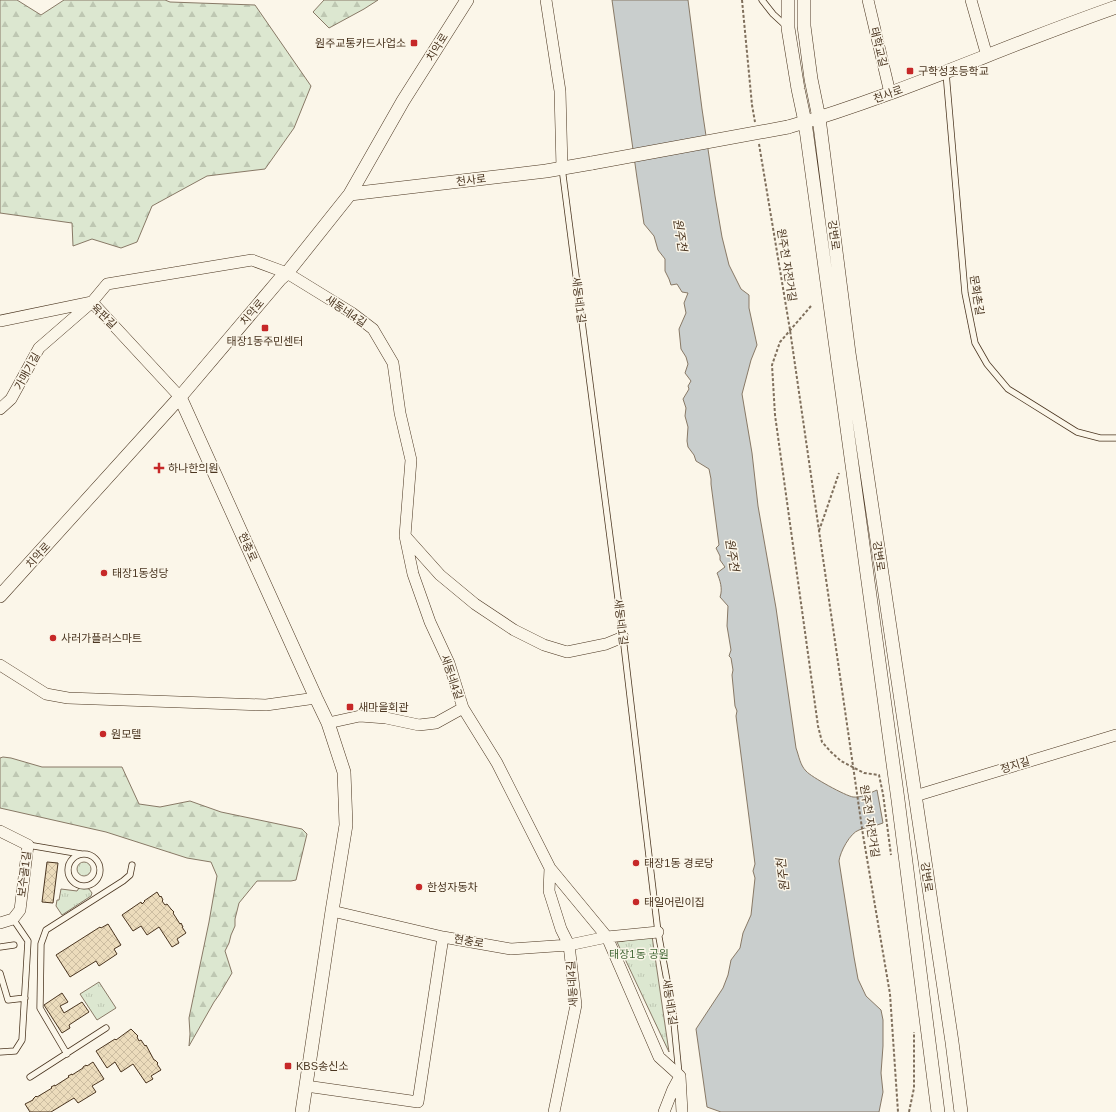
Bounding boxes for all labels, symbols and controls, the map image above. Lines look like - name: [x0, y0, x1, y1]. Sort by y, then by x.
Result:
- street label: 태학교길: [868, 26, 890, 68]
- street label: 치악로: [424, 31, 450, 63]
- place label: 원주교통카드사업소: [315, 37, 406, 49]
- marker: 원주교통카드사업소: [409, 38, 419, 48]
- place label: 구학성초등학교: [918, 65, 989, 77]
- marker: 구학성초등학교: [905, 66, 915, 76]
- street label: 천사로: [872, 83, 904, 105]
- street label: 천사로: [455, 172, 487, 188]
- water label: 원주천: [670, 218, 690, 254]
- street label: 강변로: [826, 219, 842, 251]
- street label: 원주천 자전거길: [775, 228, 799, 302]
- street label: 문화촌길: [968, 274, 986, 316]
- street label: 새동네1길: [570, 276, 588, 324]
- street label: 새동네4길: [323, 293, 369, 329]
- street label: 치악로: [238, 297, 266, 327]
- street label: 육판길: [89, 301, 119, 331]
- marker: 태장1동주민센터: [260, 323, 270, 333]
- place label: 태장1동주민센터: [227, 335, 303, 347]
- street label: 가매기길: [12, 350, 42, 392]
- marker: 하나한의원: [153, 462, 165, 474]
- place label: 하나한의원: [168, 462, 219, 474]
- street label: 현충로: [236, 531, 260, 563]
- water label: 원주천: [722, 538, 742, 574]
- street label: 치악로: [23, 540, 53, 570]
- street label: 강변로: [871, 540, 887, 572]
- place label: 태장1동성당: [112, 567, 169, 579]
- marker: 태장1동성당: [99, 568, 109, 578]
- street label: 새동네1길: [612, 598, 630, 646]
- place label: 사러가플러스마트: [61, 632, 142, 644]
- marker: 사러가플러스마트: [48, 633, 58, 643]
- street label: 새동네4길: [439, 653, 465, 701]
- place label: 새마을회관: [358, 701, 409, 713]
- marker: 새마을회관: [345, 702, 355, 712]
- place label: 원모텔: [111, 728, 141, 740]
- marker: 원모텔: [98, 729, 108, 739]
- street label: 정지길: [999, 755, 1031, 775]
- street label: 원주천 자전거길: [858, 784, 882, 858]
- street label: 보수골1길: [15, 850, 33, 898]
- water label: 원주천: [774, 856, 792, 892]
- place label: 태장1동 경로당: [644, 857, 714, 869]
- marker: 태장1동 경로당: [631, 858, 641, 868]
- street label: 강변로: [919, 861, 935, 893]
- place label: 한성자동차: [427, 881, 478, 893]
- marker: 한성자동차: [414, 882, 424, 892]
- place label: 태일어린이집: [644, 896, 705, 908]
- marker: 태일어린이집: [631, 897, 641, 907]
- street label: 현충로: [453, 932, 485, 950]
- park label: 태장1동 공원: [609, 948, 669, 960]
- street label: 새동네4길: [564, 960, 580, 1008]
- street label: 새동네1길: [660, 978, 680, 1026]
- place label: KBS송신소: [296, 1060, 348, 1072]
- marker: KBS송신소: [283, 1061, 293, 1071]

